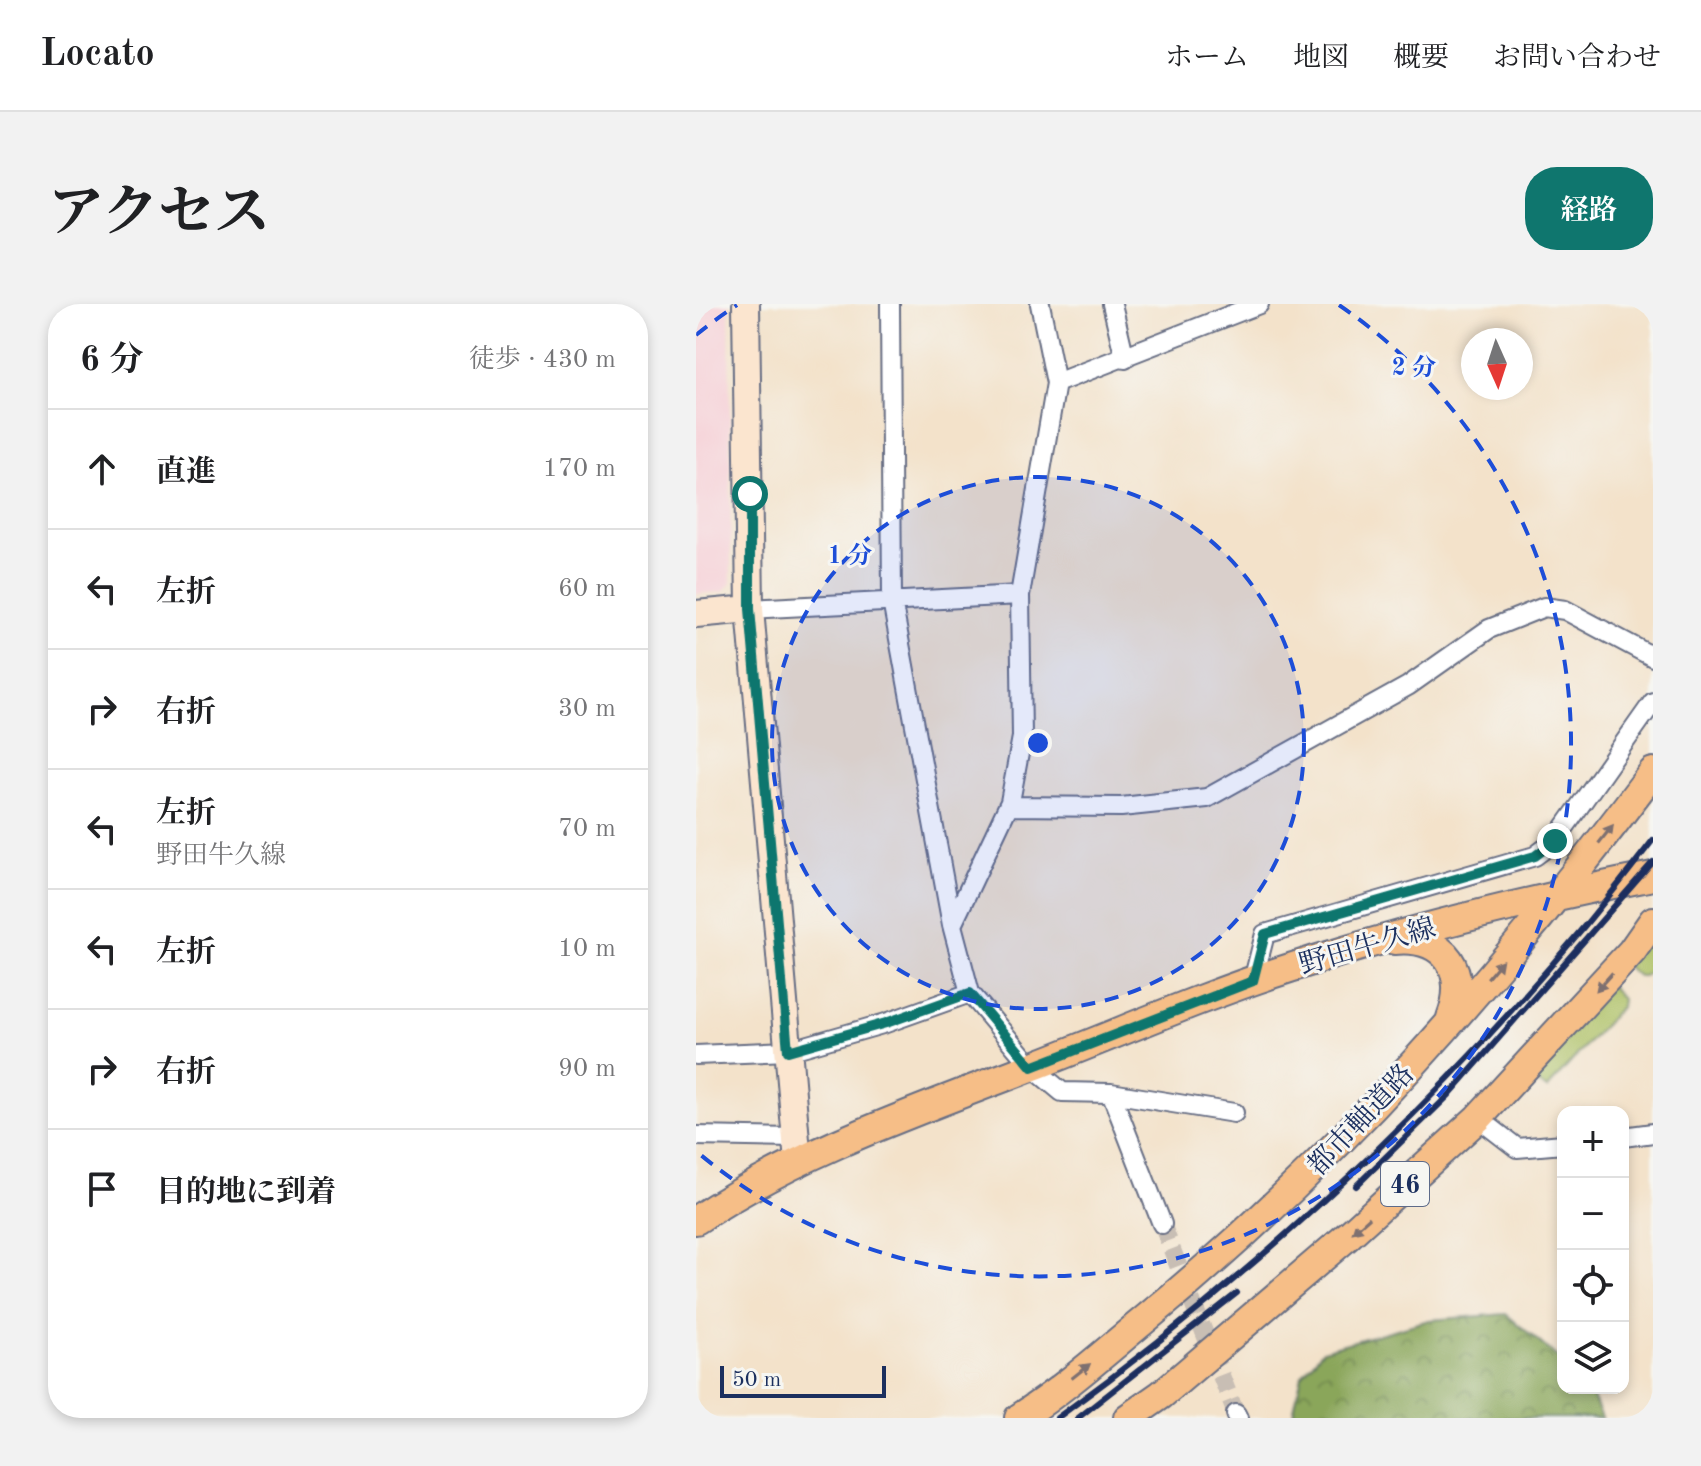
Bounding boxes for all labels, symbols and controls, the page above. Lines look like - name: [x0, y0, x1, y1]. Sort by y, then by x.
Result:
- text: Locato: [40, 36, 155, 74]
- text: ホーム: [1165, 45, 1249, 73]
- text: 地図: [1293, 45, 1349, 73]
- text: 概要: [1393, 45, 1449, 73]
- text: お問い合わせ: [1493, 45, 1661, 73]
- button: 経路: [1525, 167, 1653, 250]
- text: アクセス: [48, 187, 270, 243]
- north arrow: [1461, 328, 1533, 400]
- text: 6 分: [80, 344, 143, 378]
- text: 徒歩 · 430 m: [469, 347, 616, 373]
- text: 2 分: [1392, 354, 1436, 381]
- icon: ahead: [80, 447, 124, 491]
- text: 170 m: [543, 456, 616, 482]
- text: 直進: [156, 458, 216, 488]
- route start: [732, 476, 768, 512]
- text: 1 分: [828, 542, 872, 569]
- icon: left: [80, 567, 124, 611]
- text: 60 m: [558, 576, 616, 602]
- text: 左折: [156, 578, 216, 608]
- icon: right: [80, 687, 124, 731]
- text: 30 m: [558, 696, 616, 722]
- text: 右折: [156, 698, 216, 728]
- centre of rings: [1024, 729, 1052, 757]
- text: 左折: [156, 799, 216, 829]
- icon: left: [80, 807, 124, 851]
- text: 70 m: [558, 816, 616, 842]
- route end: [1537, 823, 1573, 859]
- one-way arrow: [1597, 824, 1613, 844]
- text: 野田牛久線: [156, 843, 286, 869]
- street label: 野田牛久線: [1296, 912, 1439, 981]
- icon: left: [80, 927, 124, 971]
- text: 10 m: [558, 936, 616, 962]
- text: 左折: [156, 938, 216, 968]
- one-way arrow: [1486, 959, 1503, 979]
- one-way arrow: [1595, 972, 1613, 991]
- icon: right: [80, 1047, 124, 1091]
- text: 90 m: [558, 1056, 616, 1082]
- text: 右折: [156, 1058, 216, 1088]
- street label: 都市軸道路: [1302, 1058, 1420, 1182]
- map controls: [1557, 1106, 1629, 1394]
- button: +: [1557, 1106, 1629, 1178]
- road number: 46: [1381, 1162, 1429, 1206]
- icon: arrive: [80, 1167, 124, 1211]
- text: 目的地に到着: [156, 1178, 336, 1208]
- button: −: [1557, 1178, 1629, 1250]
- one-way arrow: [1351, 1215, 1370, 1233]
- button: locate: [1557, 1250, 1629, 1322]
- button: layers: [1557, 1322, 1629, 1394]
- scale bar: [720, 1362, 886, 1398]
- one-way arrow: [1071, 1363, 1091, 1380]
- text: 50 m: [732, 1369, 781, 1391]

